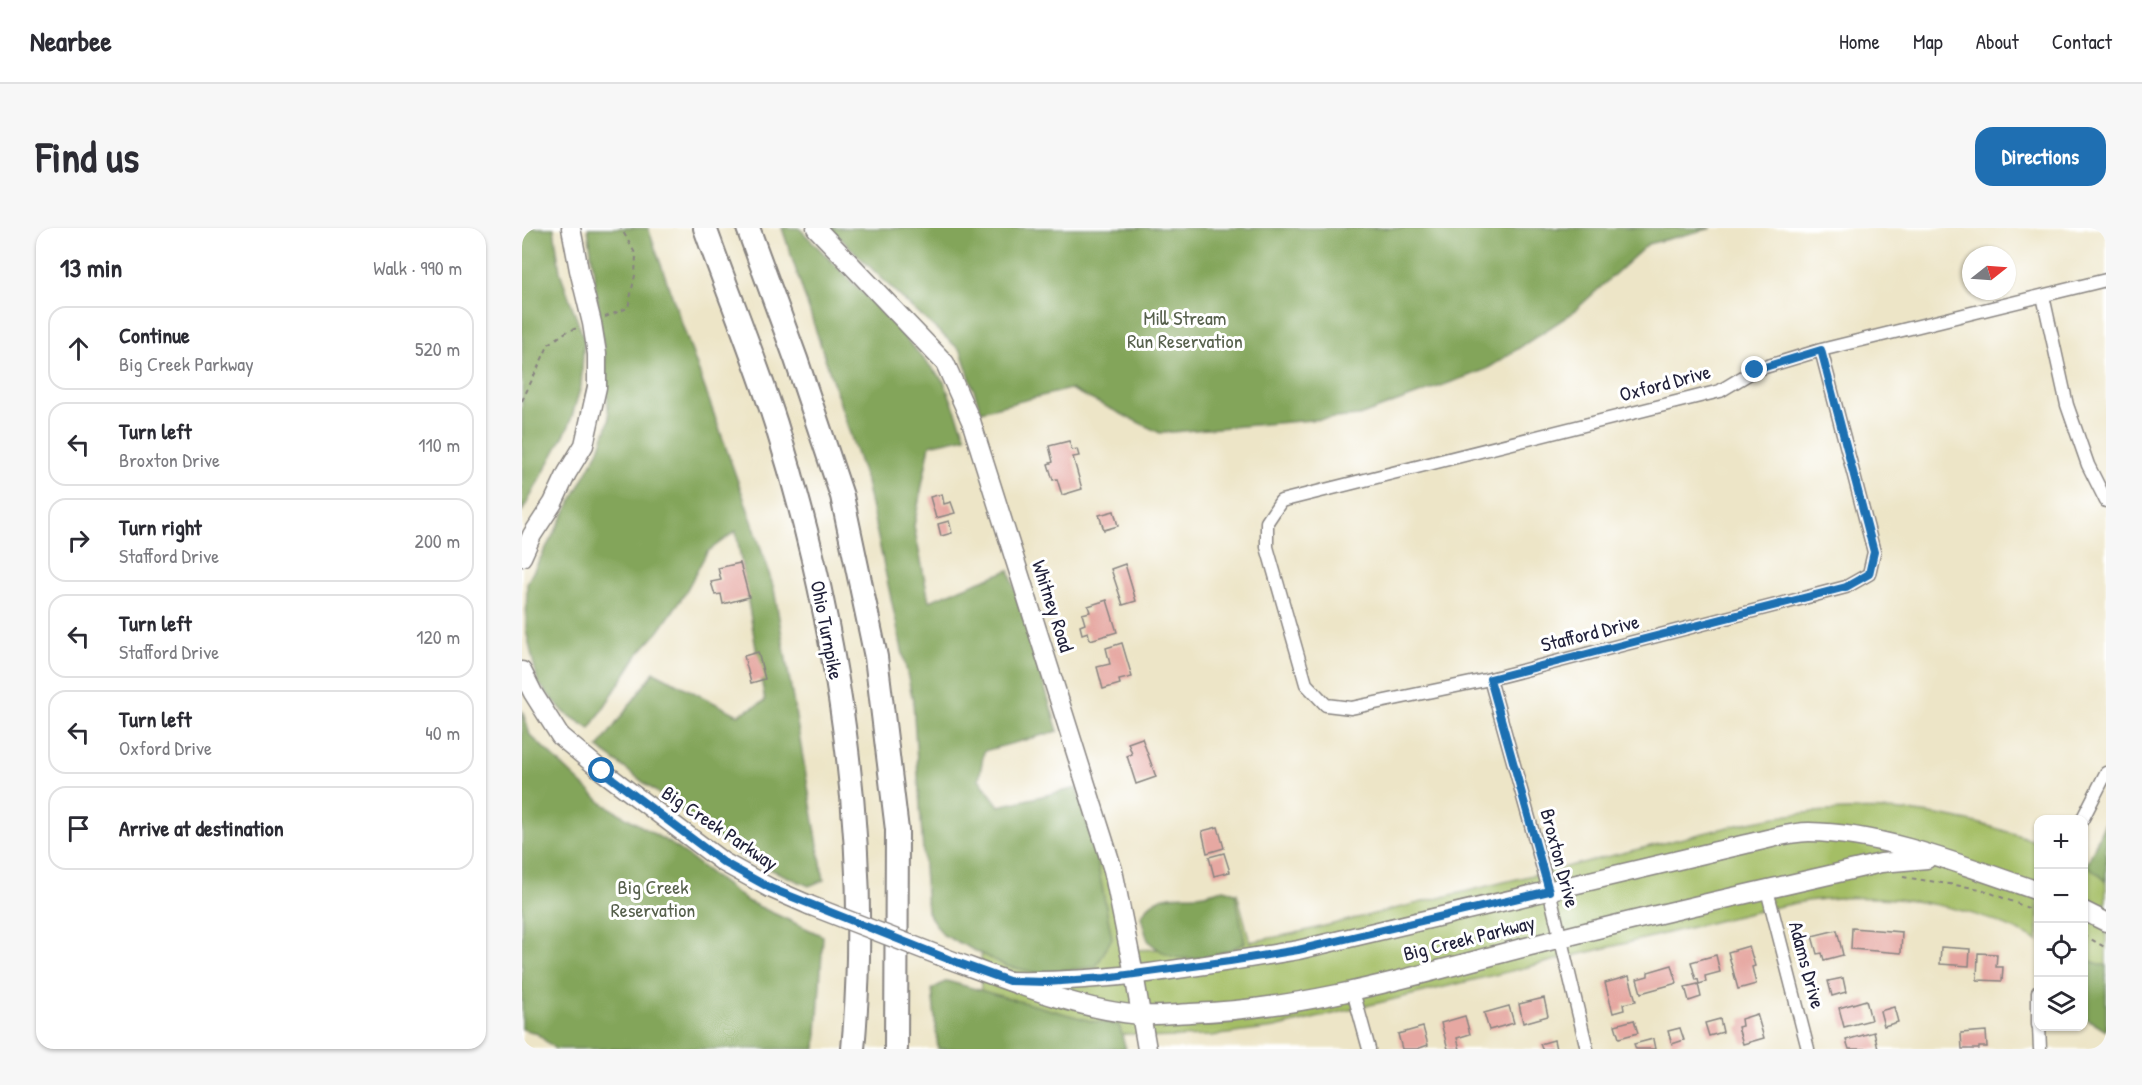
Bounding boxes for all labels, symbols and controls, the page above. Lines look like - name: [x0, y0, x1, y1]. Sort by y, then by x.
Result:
- text: Nearbee: [30, 22, 112, 60]
- text: Home: [1839, 27, 1880, 56]
- text: Map: [1913, 27, 1943, 56]
- text: About: [1976, 27, 2019, 56]
- text: Contact: [2052, 27, 2112, 56]
- button: Directions: [1975, 127, 2106, 186]
- text: Find us: [36, 128, 139, 185]
- north arrow: [1962, 246, 2016, 300]
- text: 13 min: [60, 250, 122, 285]
- text: Walk · 990 m: [373, 254, 462, 281]
- park label: Mill Stream Run Reservation: [1127, 304, 1243, 354]
- text: Continue: [119, 320, 190, 350]
- icon: ahead: [62, 332, 95, 365]
- text: 520 m: [415, 335, 460, 362]
- text: Big Creek Parkway: [119, 350, 254, 377]
- route end: [1741, 356, 1767, 382]
- street label: Oxford Drive: [1616, 357, 1713, 408]
- text: Turn left: [119, 416, 192, 446]
- icon: left: [62, 428, 95, 461]
- text: 110 m: [418, 431, 460, 458]
- text: Broxton Drive: [119, 446, 220, 473]
- text: Turn right: [119, 512, 202, 542]
- icon: right: [62, 524, 95, 557]
- text: 200 m: [415, 527, 460, 554]
- text: Stafford Drive: [119, 542, 219, 569]
- street label: Whitney Road: [1026, 557, 1081, 655]
- street label: Ohio Turnpike: [805, 578, 850, 682]
- street label: Stafford Drive: [1538, 607, 1642, 658]
- text: Turn left: [119, 608, 192, 638]
- icon: left: [62, 620, 95, 653]
- text: 120 m: [416, 623, 460, 650]
- text: Stafford Drive: [119, 638, 219, 665]
- text: Turn left: [119, 704, 192, 734]
- icon: left: [62, 716, 95, 749]
- text: 40 m: [425, 719, 460, 746]
- text: Oxford Drive: [119, 734, 212, 761]
- route start: [588, 757, 614, 783]
- street label: Big Creek Parkway: [657, 779, 784, 876]
- street label: Broxton Drive: [1534, 806, 1587, 910]
- icon: arrive: [62, 812, 95, 845]
- text: Arrive at destination: [119, 813, 284, 843]
- map controls: [2034, 815, 2088, 1031]
- button: +: [2034, 815, 2088, 869]
- button: −: [2034, 869, 2088, 923]
- park label: Big Creek Reservation: [611, 873, 695, 923]
- street label: Big Creek Parkway: [1400, 908, 1537, 967]
- street label: Adams Drive: [1783, 918, 1832, 1011]
- button: locate: [2034, 923, 2088, 977]
- button: layers: [2034, 977, 2088, 1031]

